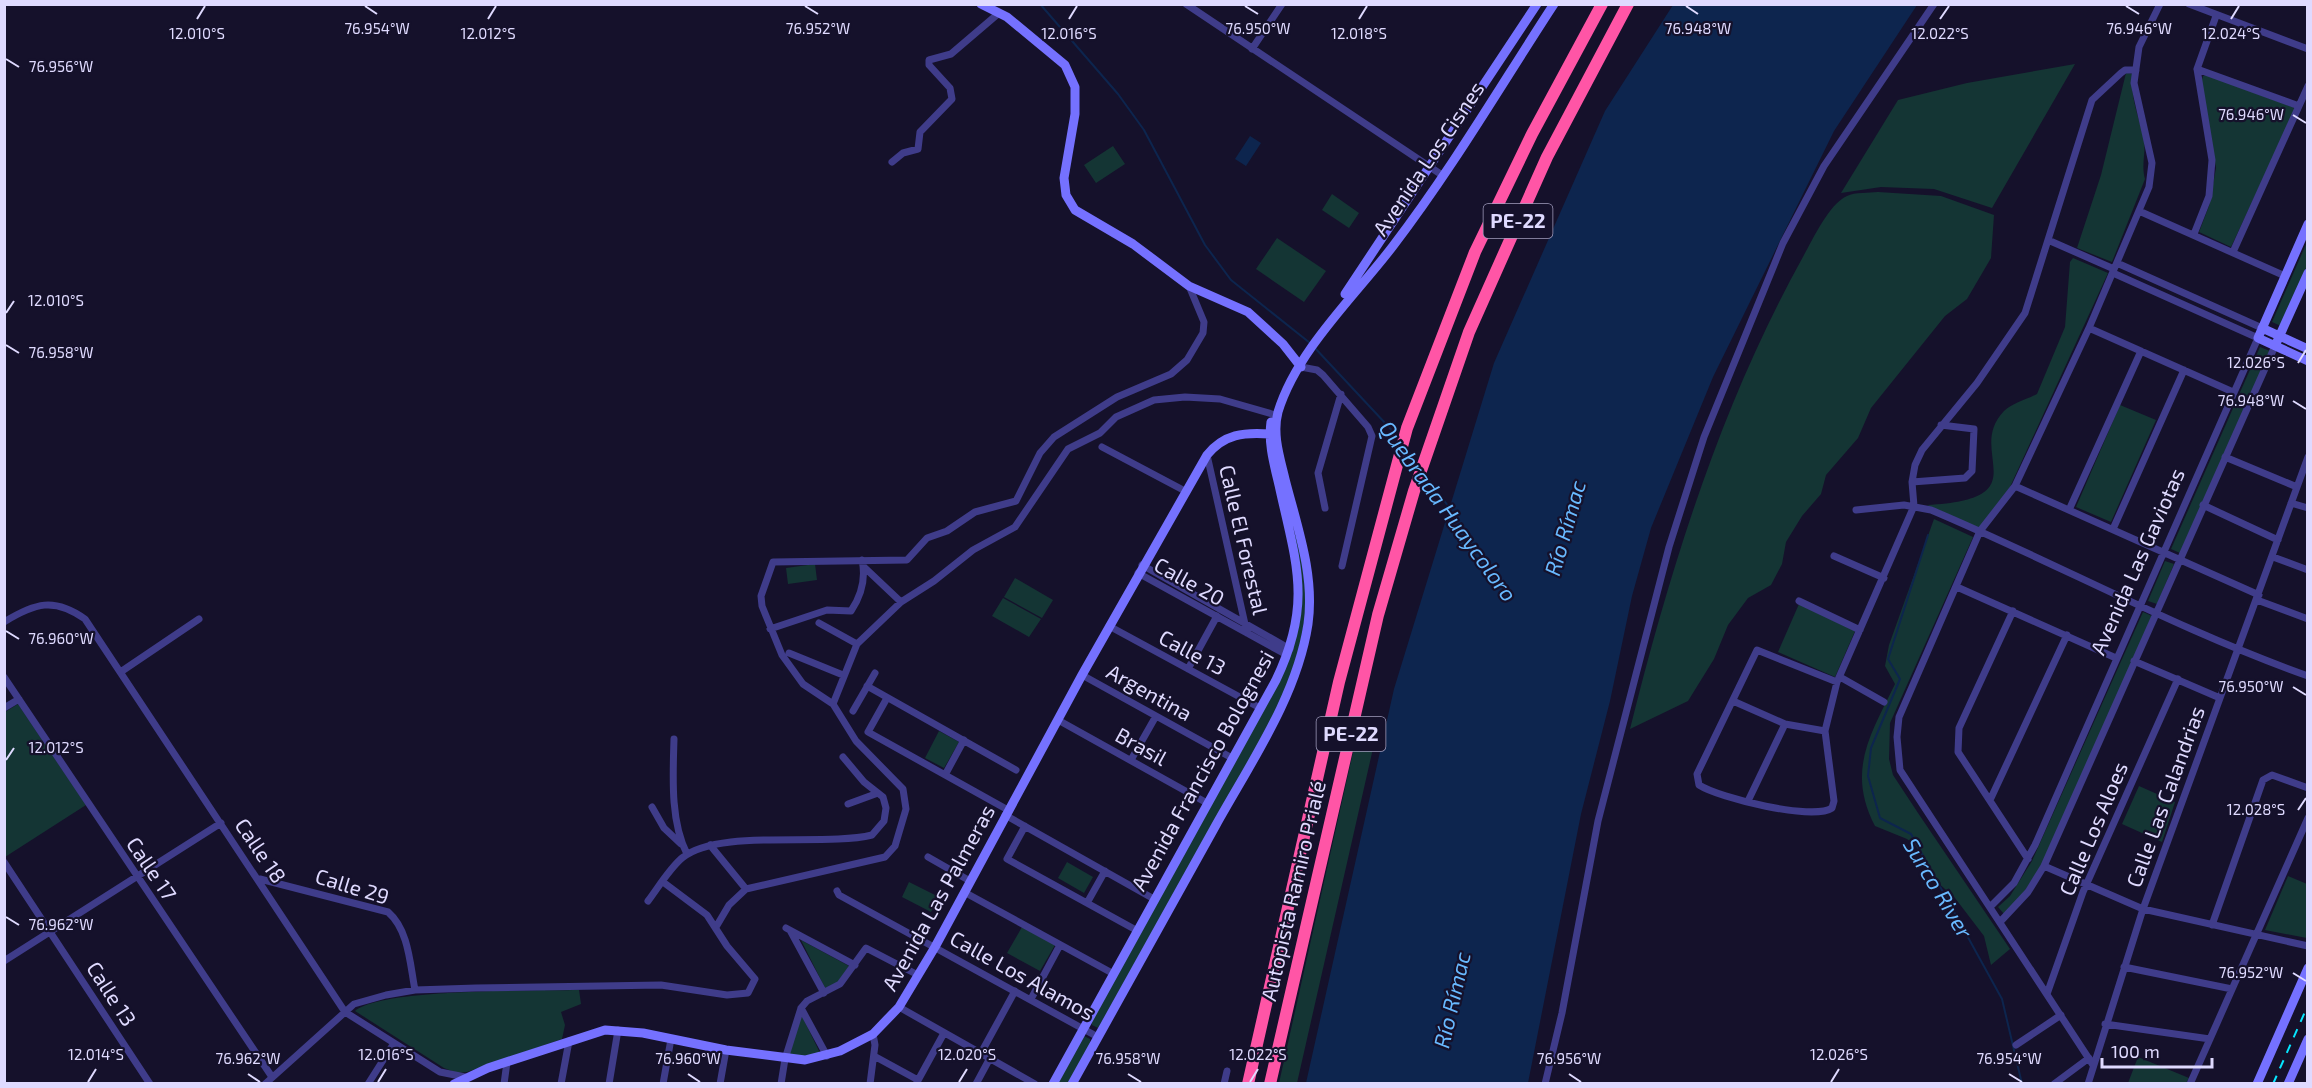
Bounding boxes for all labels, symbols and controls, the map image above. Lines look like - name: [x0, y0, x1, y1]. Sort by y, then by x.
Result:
- text: 76.954°W: [344, 19, 410, 37]
- text: 76.952°W: [786, 19, 850, 37]
- text: 76.950°W: [1225, 19, 1291, 37]
- text: 76.948°W: [1665, 19, 1731, 37]
- text: 76.946°W: [2106, 19, 2172, 37]
- text: 12.010°S: [169, 24, 225, 42]
- text: 12.012°S: [460, 24, 516, 42]
- text: 12.016°S: [1041, 24, 1097, 42]
- text: 12.018°S: [1331, 24, 1387, 42]
- text: 12.022°S: [1911, 24, 1969, 42]
- text: 12.024°S: [2202, 24, 2260, 42]
- text: 76.956°W: [29, 57, 93, 75]
- street label: Avenida Los Cisnes: [1367, 76, 1489, 240]
- text: 76.946°W: [2218, 105, 2284, 123]
- road number: PE-22: [1484, 204, 1552, 238]
- text: 12.010°S: [28, 291, 84, 309]
- text: 76.958°W: [28, 343, 94, 361]
- text: 12.026°S: [2227, 353, 2285, 371]
- text: 76.948°W: [2218, 391, 2284, 409]
- water label: Quebrada Huaycoloro: [1374, 415, 1523, 606]
- street label: Calle El Forestal: [1215, 462, 1274, 618]
- street label: Avenida Las Gaviotas: [2084, 464, 2189, 658]
- water label: Río Rímac: [1538, 477, 1590, 578]
- street label: Calle 20: [1150, 551, 1229, 610]
- street label: Calle 13: [1155, 624, 1230, 680]
- text: 76.960°W: [28, 629, 94, 647]
- street label: Avenida Francisco Bolognesi: [1125, 646, 1278, 895]
- street label: Argentina: [1103, 658, 1197, 725]
- text: 76.950°W: [2218, 677, 2284, 695]
- street label: Calle Las Calandrias: [2120, 703, 2209, 890]
- road number: PE-22: [1316, 717, 1386, 751]
- street label: Brasil: [1112, 721, 1173, 770]
- text: 12.012°S: [28, 738, 84, 756]
- street label: Calle Los Aloes: [2053, 758, 2132, 899]
- street label: Autopista Ramiro Prialé: [1255, 778, 1330, 1003]
- street label: Avenida Las Palmeras: [876, 800, 999, 995]
- text: 12.028°S: [2227, 800, 2285, 818]
- street label: Calle 18: [230, 813, 292, 887]
- street label: Calle 17: [122, 832, 183, 905]
- water label: Surco River: [1899, 833, 1980, 943]
- street label: Calle 29: [313, 863, 392, 909]
- text: 76.962°W: [29, 915, 93, 933]
- street label: Calle Los Alamos: [946, 925, 1099, 1025]
- water label: Río Rímac: [1427, 949, 1475, 1050]
- street label: Calle 13: [82, 956, 142, 1030]
- text: 76.952°W: [2219, 963, 2283, 981]
- scale bar: [2102, 1031, 2212, 1069]
- text: 100 m: [2111, 1040, 2160, 1062]
- text: 12.014°S: [68, 1045, 124, 1063]
- text: 12.016°S: [358, 1045, 414, 1063]
- text: 12.020°S: [938, 1045, 996, 1063]
- text: 12.022°S: [1229, 1045, 1287, 1063]
- text: 12.026°S: [1810, 1045, 1868, 1063]
- text: 76.962°W: [216, 1049, 280, 1067]
- text: 76.960°W: [655, 1049, 721, 1067]
- text: 76.958°W: [1095, 1049, 1161, 1067]
- text: 76.956°W: [1537, 1049, 1601, 1067]
- text: 76.954°W: [1976, 1049, 2042, 1067]

